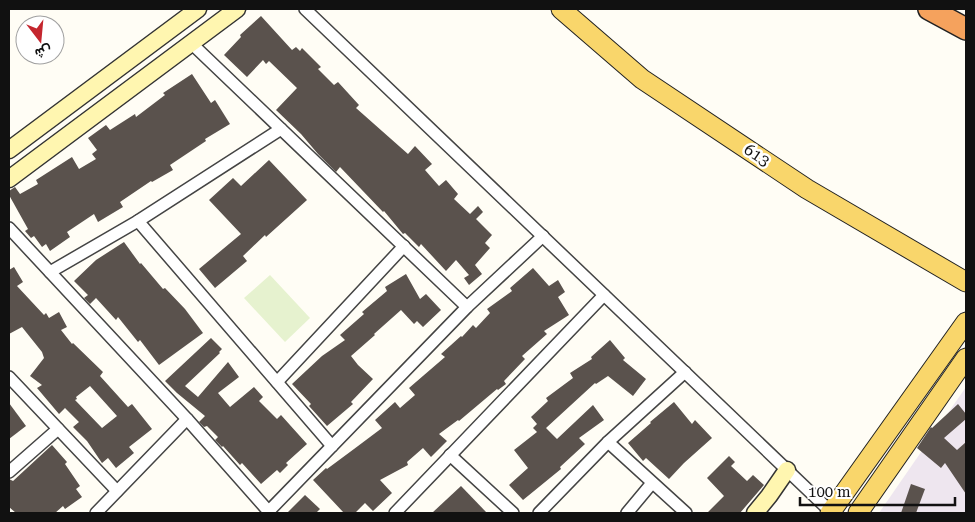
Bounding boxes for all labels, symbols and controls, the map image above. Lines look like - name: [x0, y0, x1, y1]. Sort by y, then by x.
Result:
- north arrow: [15, 15, 65, 65]
- text: ش: [33, 42, 54, 63]
- street label: 613: [741, 140, 773, 170]
- scale bar: [800, 474, 955, 506]
- text: 100 m: [808, 483, 851, 501]

